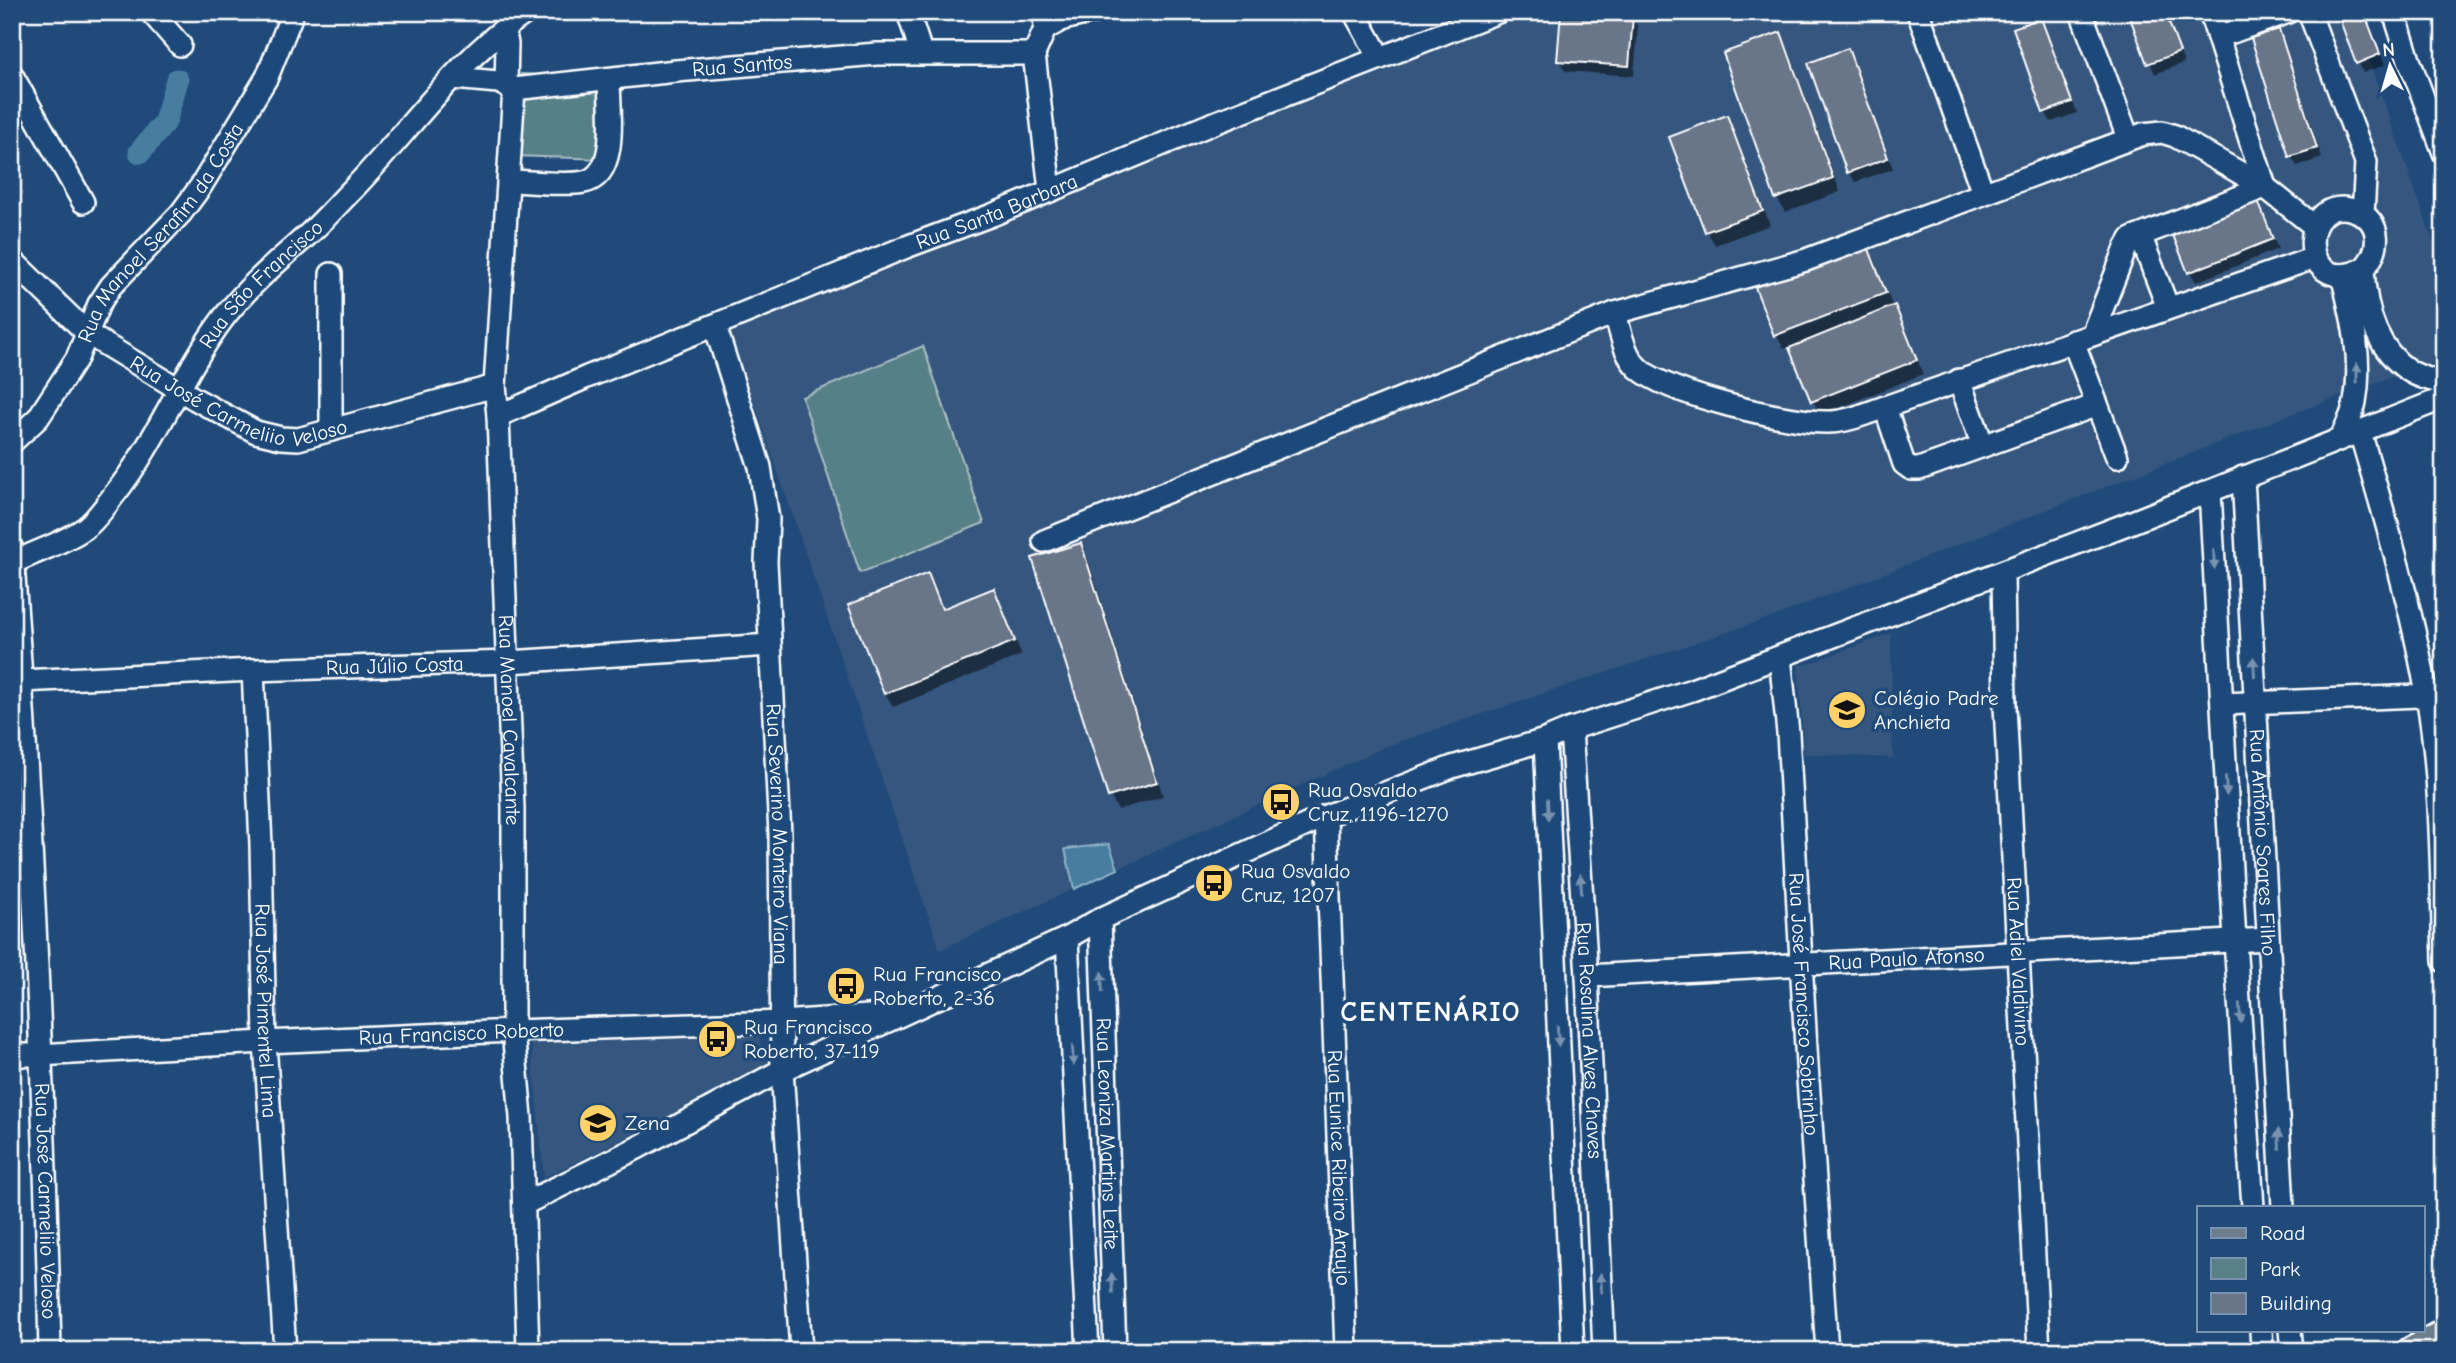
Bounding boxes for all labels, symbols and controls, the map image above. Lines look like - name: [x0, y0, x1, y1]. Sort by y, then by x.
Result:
- north arrow: [2354, 32, 2424, 102]
- text: N: [2381, 39, 2396, 62]
- street label: Rua Santos: [691, 49, 793, 82]
- street label: Rua Manoel Serafim da Costa: [73, 119, 248, 346]
- street label: Rua Santa Barbara: [913, 169, 1081, 254]
- street label: Rua São Francisco: [194, 215, 328, 353]
- street label: Rua José Carmeliio Veloso: [126, 350, 350, 451]
- one-way arrow: [2351, 362, 2363, 384]
- one-way arrow: [2209, 548, 2220, 570]
- street label: Rua Manoel Cavalcante: [494, 614, 525, 825]
- street label: Rua Júlio Costa: [325, 651, 464, 680]
- one-way arrow: [2248, 656, 2259, 678]
- place label: Colégio Padre Anchieta: [1874, 686, 1998, 734]
- school or university icon: Colégio Padre Anchieta: [1826, 689, 1868, 731]
- street label: Rua Severino Monteiro Viana: [761, 703, 793, 965]
- street label: Rua Antônio Soares Filho: [2245, 728, 2281, 957]
- one-way arrow: [2221, 775, 2232, 797]
- place label: Rua Osvaldo Cruz, 1196-1270: [1308, 778, 1449, 826]
- bus stop icon: Rua Osvaldo Cruz, 1196-1270: [1260, 781, 1302, 823]
- one-way arrow: [1543, 798, 1554, 820]
- place label: Rua Osvaldo Cruz, 1207: [1241, 859, 1350, 907]
- bus stop icon: Rua Osvaldo Cruz, 1207: [1193, 862, 1235, 904]
- street label: Rua José Francisco Sobrinho: [1784, 872, 1824, 1136]
- one-way arrow: [1575, 873, 1586, 895]
- street label: Rua Adiel Valdivino: [2002, 877, 2035, 1047]
- street label: Rua José Pimentel Lima: [250, 903, 282, 1119]
- street label: Rua Rosalina Alves Chaves: [1572, 921, 1607, 1159]
- street label: Rua Paulo Afonso: [1828, 942, 1985, 975]
- place label: Rua Francisco Roberto, 2-36: [873, 962, 1001, 1010]
- bus stop icon: Rua Francisco Roberto, 2-36: [825, 965, 867, 1007]
- one-way arrow: [1097, 970, 1108, 992]
- district label: CENTENÁRIO: [1340, 995, 1522, 1028]
- one-way arrow: [2235, 1002, 2246, 1024]
- place label: Rua Francisco Roberto, 37-119: [744, 1015, 880, 1063]
- street label: Rua Francisco Roberto: [358, 1017, 565, 1050]
- street label: Rua Leoniza Martins Leite: [1091, 1017, 1123, 1250]
- bus stop icon: Rua Francisco Roberto, 37-119: [696, 1018, 738, 1060]
- one-way arrow: [1553, 1025, 1564, 1047]
- one-way arrow: [1068, 1045, 1079, 1067]
- street label: Rua Eunice Ribeiro Araujo: [1323, 1049, 1356, 1286]
- street label: Rua José Carmeliio Veloso: [30, 1083, 61, 1319]
- school or university icon: Zena: [577, 1102, 619, 1144]
- place label: Zena: [625, 1111, 670, 1135]
- one-way arrow: [2274, 1128, 2285, 1150]
- legend: [2197, 1206, 2424, 1332]
- text: Road: [2260, 1221, 2305, 1245]
- text: Park: [2260, 1257, 2300, 1281]
- one-way arrow: [1107, 1271, 1118, 1293]
- one-way arrow: [1595, 1271, 1606, 1293]
- text: Building: [2260, 1291, 2332, 1315]

